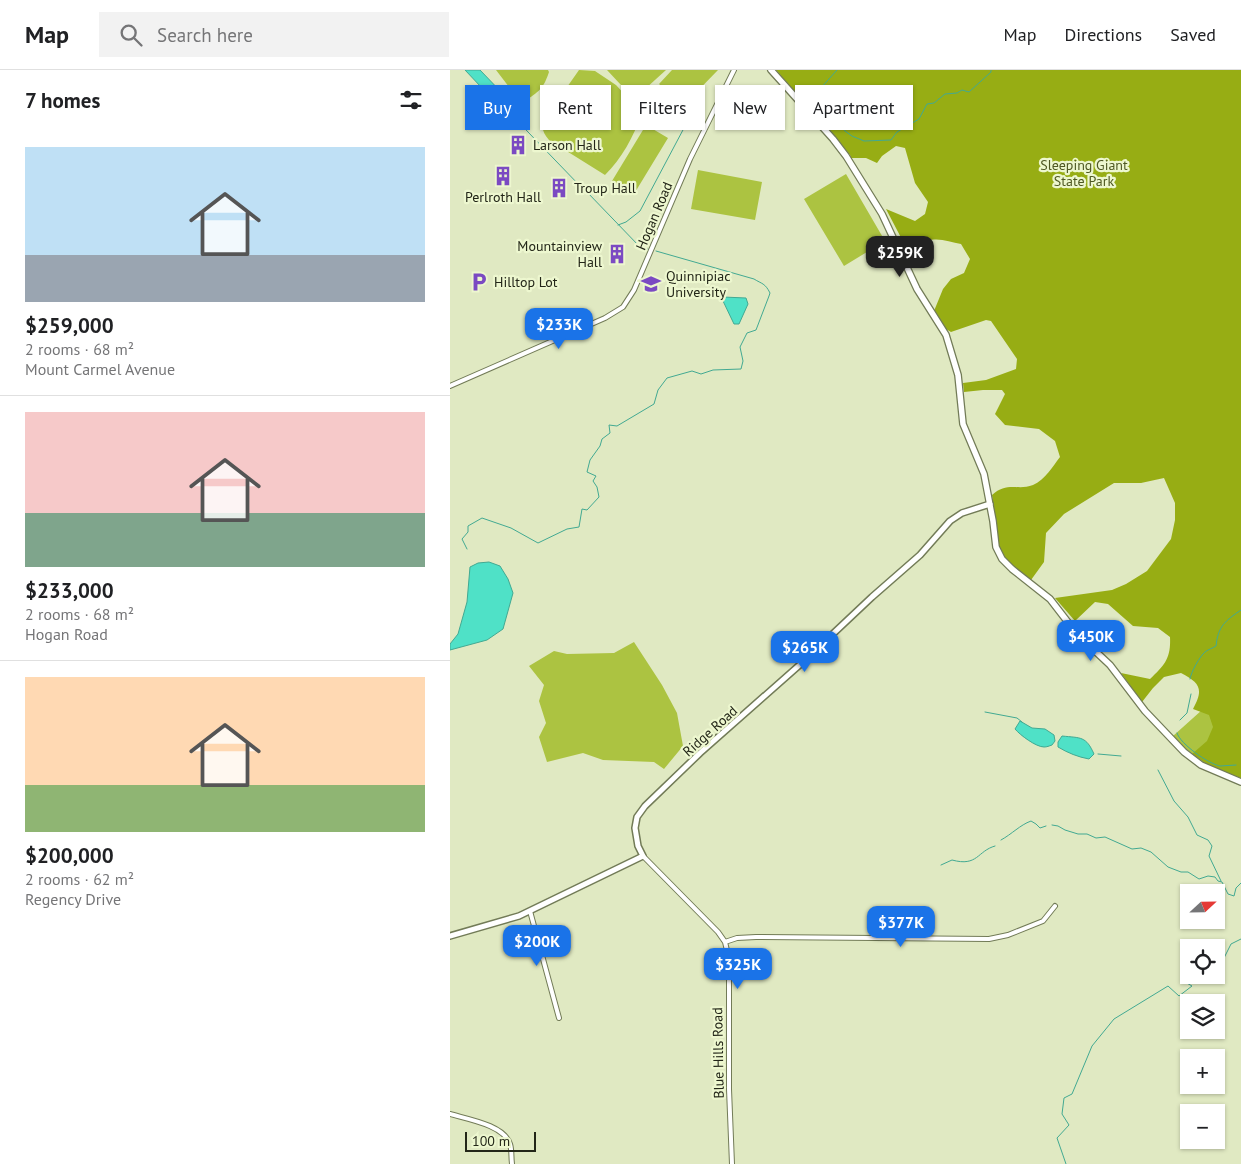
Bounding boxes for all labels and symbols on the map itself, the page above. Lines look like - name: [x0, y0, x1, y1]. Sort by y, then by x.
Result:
- building icon: Larson Hall: [507, 134, 529, 156]
- place label: Larson Hall: [533, 136, 601, 154]
- park label: Sleeping Giant State Park: [1040, 156, 1128, 190]
- building icon: Perlroth Hall: [492, 165, 514, 187]
- building icon: Troup Hall: [548, 177, 570, 199]
- place label: Troup Hall: [574, 179, 636, 197]
- street label: Hogan Road: [632, 179, 676, 253]
- place label: Perlroth Hall: [465, 188, 541, 206]
- pin: $259K: [865, 236, 935, 278]
- place label: Mountainview Hall: [517, 237, 603, 271]
- building icon: Mountainview Hall: [606, 243, 628, 265]
- place label: Quinnipiac University: [666, 267, 731, 301]
- parking icon: Hilltop Lot: [468, 271, 490, 293]
- place label: Hilltop Lot: [494, 273, 558, 291]
- school or university icon: Quinnipiac University: [640, 273, 662, 295]
- pin: $233K: [524, 308, 594, 350]
- pin: $450K: [1056, 620, 1126, 662]
- pin: $265K: [770, 630, 840, 673]
- street label: Ridge Road: [679, 702, 741, 760]
- north arrow: [1180, 884, 1225, 929]
- pin: $377K: [866, 906, 936, 948]
- pin: $200K: [502, 924, 572, 967]
- pin: $325K: [703, 948, 773, 990]
- street label: Blue Hills Road: [708, 1007, 728, 1099]
- scale bar: [465, 1129, 536, 1152]

